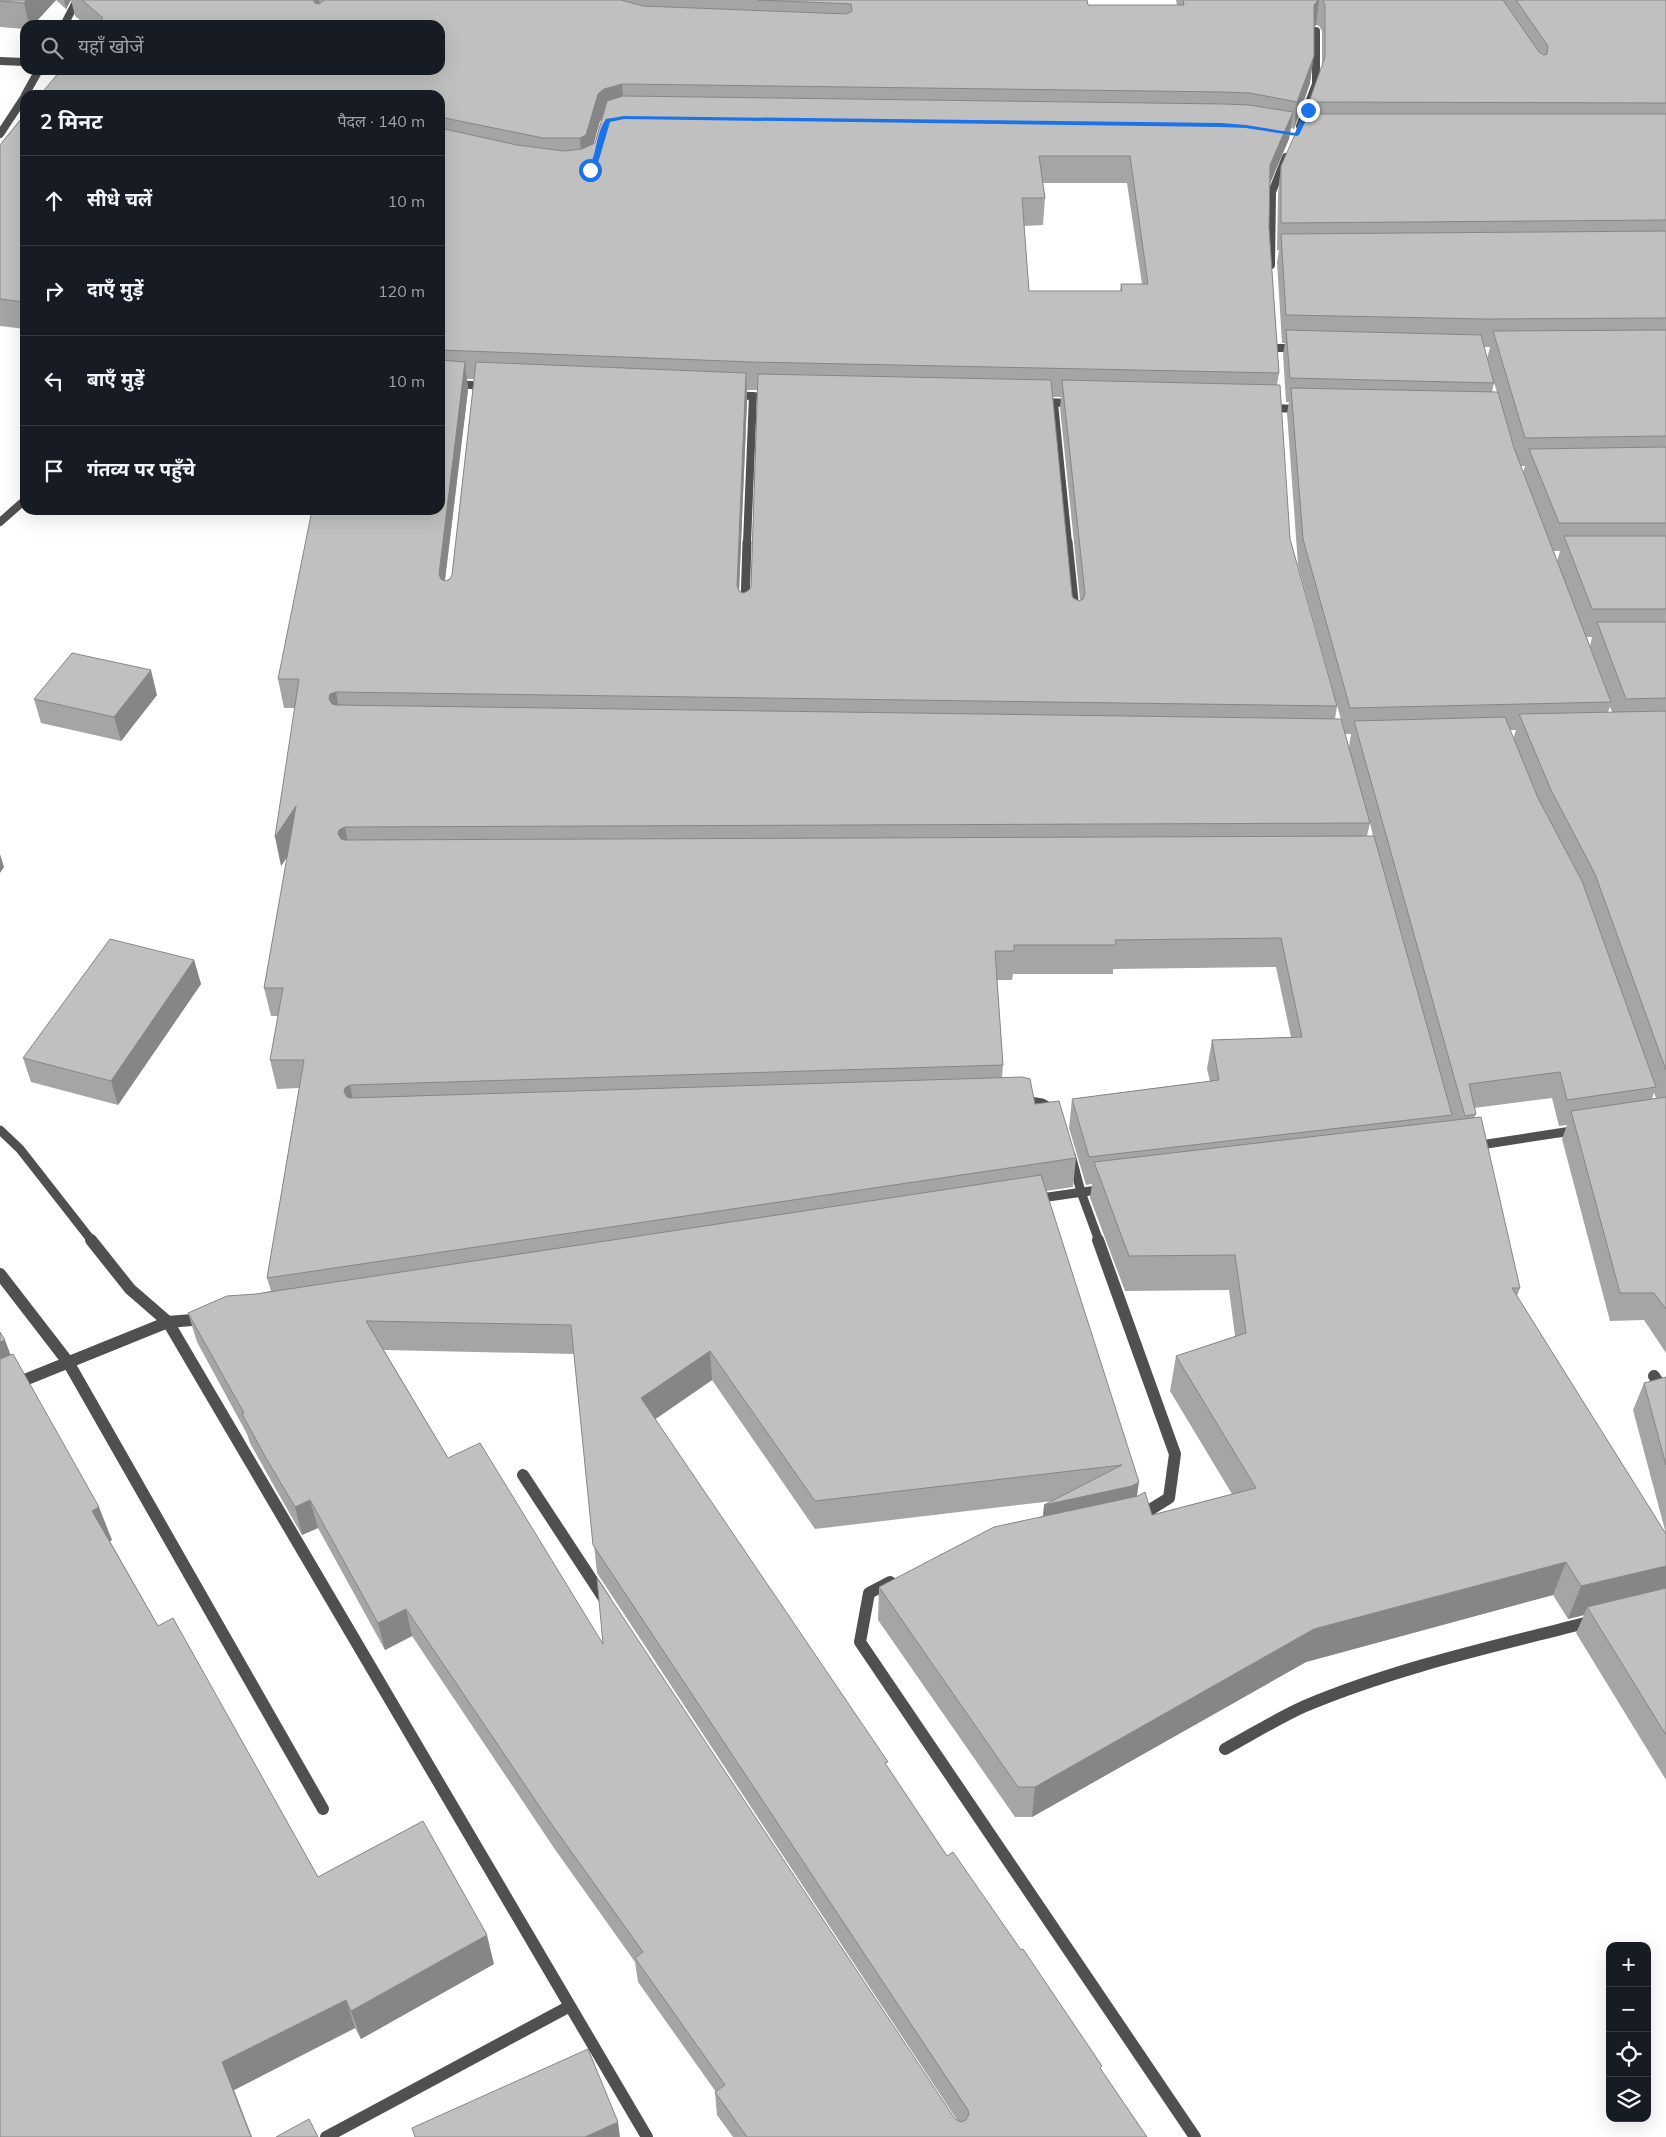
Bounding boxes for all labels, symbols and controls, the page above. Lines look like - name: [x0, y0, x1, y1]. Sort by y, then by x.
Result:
- search box: [20, 20, 445, 75]
- icon: search: [38, 34, 66, 62]
- text: यहाँ खोजें: [78, 34, 144, 58]
- route end: [1297, 99, 1320, 122]
- text: 2 मिनट: [40, 108, 102, 134]
- text: पैदल · 140 m: [337, 111, 425, 131]
- route start: [579, 159, 602, 182]
- icon: ahead: [40, 187, 68, 215]
- text: सीधे चलें: [87, 187, 152, 211]
- text: 10 m: [388, 191, 425, 211]
- icon: right: [40, 277, 68, 305]
- text: दाएँ मुड़ें: [87, 277, 143, 301]
- text: 120 m: [378, 281, 425, 301]
- icon: left: [40, 367, 68, 395]
- text: बाएँ मुड़ें: [87, 367, 144, 391]
- text: 10 m: [388, 371, 425, 391]
- icon: arrive: [40, 457, 68, 485]
- text: गंतव्य पर पहुँचे: [87, 457, 195, 481]
- map controls: [1606, 1942, 1651, 2122]
- button: +: [1606, 1942, 1651, 1987]
- button: −: [1606, 1987, 1651, 2032]
- button: locate: [1606, 2032, 1651, 2077]
- button: layers: [1606, 2077, 1651, 2122]

